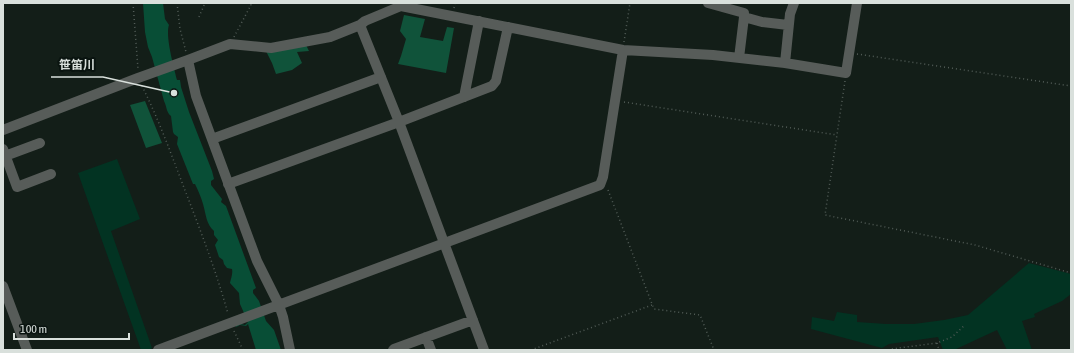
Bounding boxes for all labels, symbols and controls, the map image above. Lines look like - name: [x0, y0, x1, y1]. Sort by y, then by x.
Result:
- callout: 笹笛川: [51, 53, 103, 77]
- text: 笹笛川: [59, 58, 95, 72]
- scale bar: [14, 315, 129, 341]
- text: 100 m: [20, 322, 47, 336]

